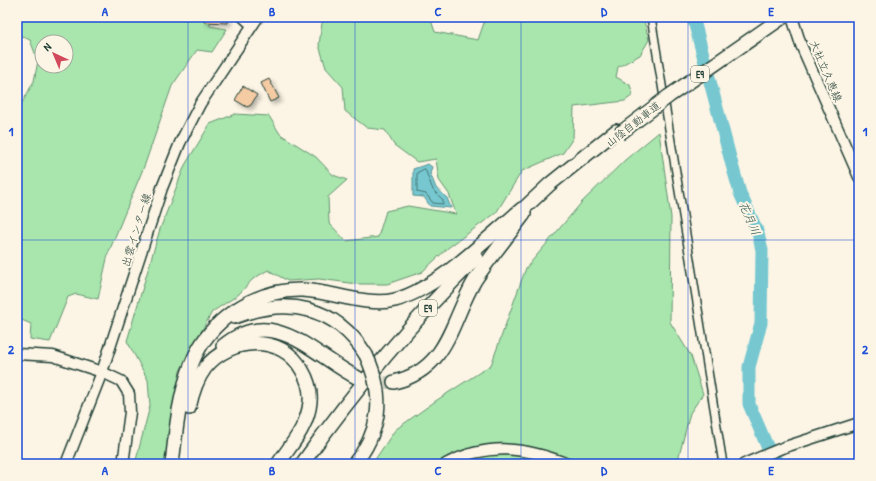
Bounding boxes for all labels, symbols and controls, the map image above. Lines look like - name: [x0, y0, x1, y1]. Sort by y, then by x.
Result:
- text: A: [102, 2, 109, 20]
- text: B: [269, 2, 276, 20]
- text: C: [434, 2, 442, 20]
- text: D: [601, 2, 608, 20]
- text: E: [768, 2, 774, 20]
- north arrow: [34, 34, 74, 74]
- street label: 大社立久恵線: [807, 38, 845, 104]
- text: N: [40, 40, 54, 54]
- road number: E9: [691, 66, 709, 82]
- street label: 山陰自動車道: [603, 98, 663, 150]
- text: 1: [9, 122, 14, 140]
- text: 1: [863, 122, 868, 140]
- street label: 出雲インター線: [118, 191, 154, 269]
- water label: 花月川: [735, 198, 765, 238]
- road number: E9: [419, 300, 437, 316]
- text: 2: [8, 340, 15, 358]
- text: 2: [862, 340, 869, 358]
- text: A: [102, 461, 109, 479]
- text: B: [269, 461, 276, 479]
- text: C: [434, 461, 442, 479]
- text: D: [601, 461, 608, 479]
- text: E: [768, 461, 774, 479]

